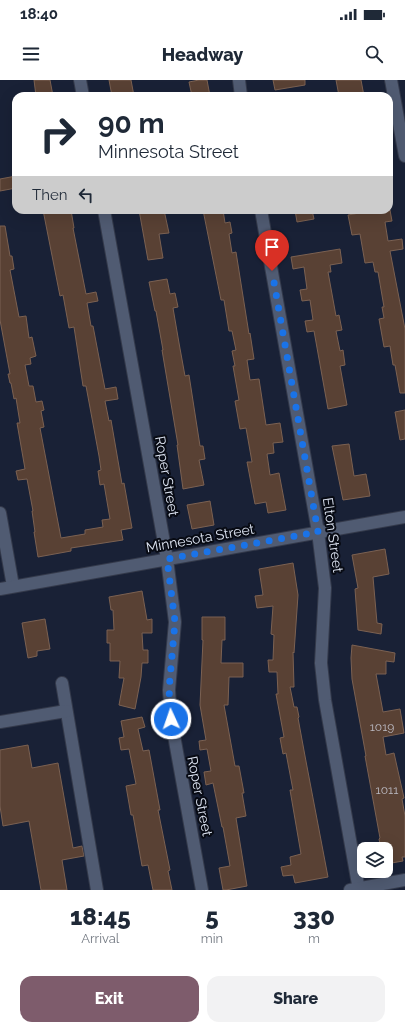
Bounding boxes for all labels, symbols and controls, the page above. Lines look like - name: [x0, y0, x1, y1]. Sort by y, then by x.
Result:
- text: 18:40: [20, 5, 58, 23]
- icon: menu: [20, 43, 42, 65]
- icon: search: [363, 43, 385, 65]
- text: Headway: [162, 44, 243, 65]
- text: 90 m: [98, 107, 164, 140]
- icon: right: [32, 108, 84, 160]
- text: Minnesota Street: [98, 141, 239, 162]
- icon: left: [75, 184, 97, 206]
- text: Then: [32, 186, 67, 204]
- pin: [255, 230, 289, 271]
- icon: arrive: [261, 236, 283, 258]
- street label: Roper Street: [152, 435, 182, 518]
- street label: Elton Street: [320, 496, 346, 574]
- street label: Minnesota Street: [145, 521, 256, 555]
- position arrow: [150, 698, 192, 740]
- house number: 1019: [370, 720, 394, 734]
- street label: Roper Street: [184, 755, 216, 838]
- house number: 1011: [376, 783, 398, 797]
- map controls: [357, 842, 393, 878]
- button: layers: [357, 842, 393, 878]
- text: 18:45: [70, 902, 131, 931]
- text: 5: [205, 902, 219, 931]
- text: 330: [293, 902, 335, 931]
- text: Arrival: [81, 931, 119, 946]
- text: min: [201, 931, 223, 946]
- text: m: [308, 931, 320, 946]
- button: Exit: [20, 976, 199, 1022]
- button: Share: [207, 976, 385, 1022]

